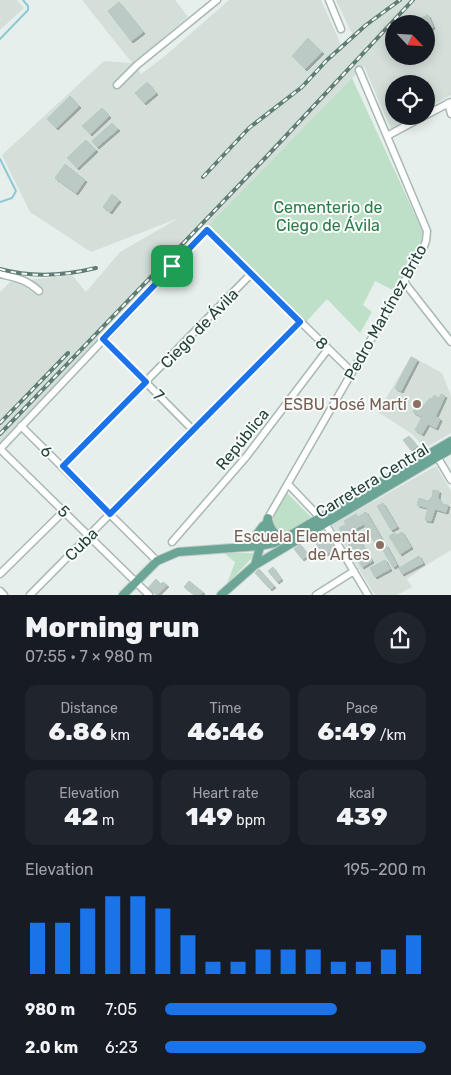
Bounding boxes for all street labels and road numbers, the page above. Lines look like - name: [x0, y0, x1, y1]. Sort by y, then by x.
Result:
- street label: Pedro Martínez Brito: [340, 241, 431, 383]
- street label: Ciego de Ávila: [156, 284, 242, 372]
- street label: 8: [311, 333, 332, 354]
- street label: 7: [149, 386, 168, 405]
- street label: República: [212, 405, 273, 474]
- street label: Carretera Central: [312, 439, 432, 522]
- street label: 6: [37, 441, 57, 462]
- street label: 5: [54, 501, 74, 521]
- street label: Cuba: [61, 524, 102, 565]

